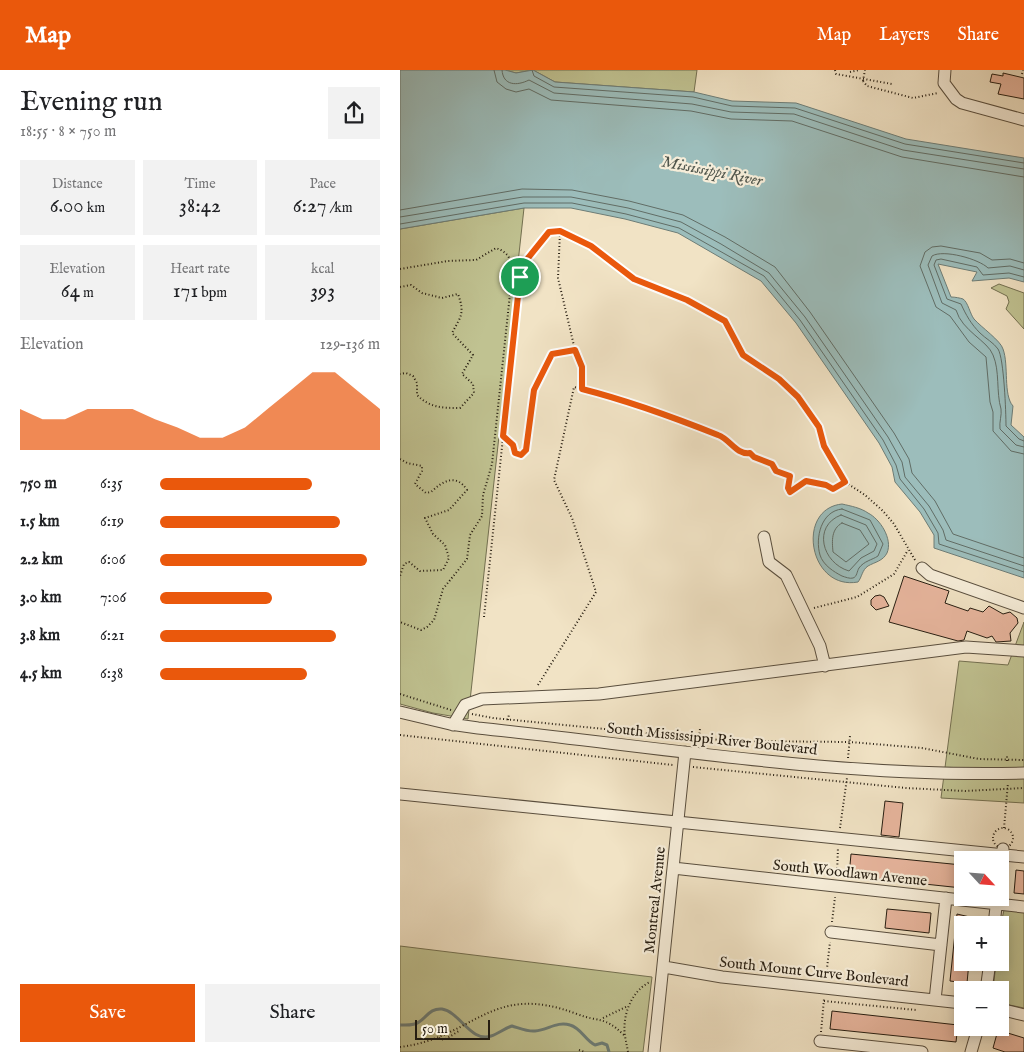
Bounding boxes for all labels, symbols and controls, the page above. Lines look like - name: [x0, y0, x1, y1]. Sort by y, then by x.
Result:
- text: Map: [25, 20, 71, 51]
- text: Map: [817, 24, 851, 47]
- text: Layers: [879, 24, 930, 47]
- text: Share: [958, 24, 999, 47]
- text: Evening run: [20, 85, 163, 120]
- button: share: [328, 87, 380, 139]
- text: 18:55 · 8 × 750 m: [20, 122, 116, 142]
- water label: Mississippi River: [660, 152, 766, 192]
- text: Distance: [52, 175, 103, 193]
- text: Time: [184, 175, 216, 193]
- text: Pace: [309, 175, 336, 193]
- text: 6.00: [50, 193, 84, 220]
- text: 38:42: [179, 193, 221, 220]
- text: 6:27: [293, 193, 327, 220]
- text: km: [84, 199, 105, 217]
- text: /km: [327, 199, 353, 217]
- pin: [499, 256, 541, 298]
- text: Elevation: [50, 260, 105, 278]
- text: Heart rate: [170, 260, 230, 278]
- text: kcal: [311, 260, 334, 278]
- icon: arrive: [506, 263, 534, 291]
- text: 64: [61, 278, 80, 305]
- text: 171: [173, 278, 198, 305]
- text: 393: [310, 278, 335, 305]
- text: m: [80, 284, 94, 302]
- text: bpm: [198, 284, 227, 302]
- text: Elevation: [20, 335, 83, 355]
- text: 129–136 m: [320, 335, 380, 355]
- text: 750 m: [20, 474, 57, 494]
- text: 6:35: [100, 474, 123, 494]
- text: 1.5 km: [20, 512, 60, 532]
- text: 6:19: [100, 512, 124, 532]
- text: 2.2 km: [20, 550, 63, 570]
- text: 6:06: [100, 550, 126, 570]
- text: 3.0 km: [20, 588, 62, 608]
- text: 7:06: [100, 588, 126, 608]
- text: 3.8 km: [20, 626, 60, 646]
- text: 6:21: [100, 626, 124, 646]
- text: 4.5 km: [20, 664, 62, 684]
- text: 6:38: [100, 664, 123, 684]
- street label: South Mississippi River Boulevard: [606, 719, 819, 760]
- street label: Montreal Avenue: [640, 846, 670, 954]
- north arrow: [954, 851, 1009, 906]
- map controls: [954, 851, 1009, 1036]
- street label: South Woodlawn Avenue: [772, 855, 928, 891]
- button: +: [954, 916, 1009, 971]
- street label: South Mount Curve Boulevard: [719, 953, 910, 991]
- button: −: [954, 981, 1009, 1036]
- button: Save: [20, 984, 195, 1042]
- button: Share: [205, 984, 380, 1042]
- scale bar: [415, 1017, 490, 1040]
- text: 50 m: [422, 1020, 448, 1038]

